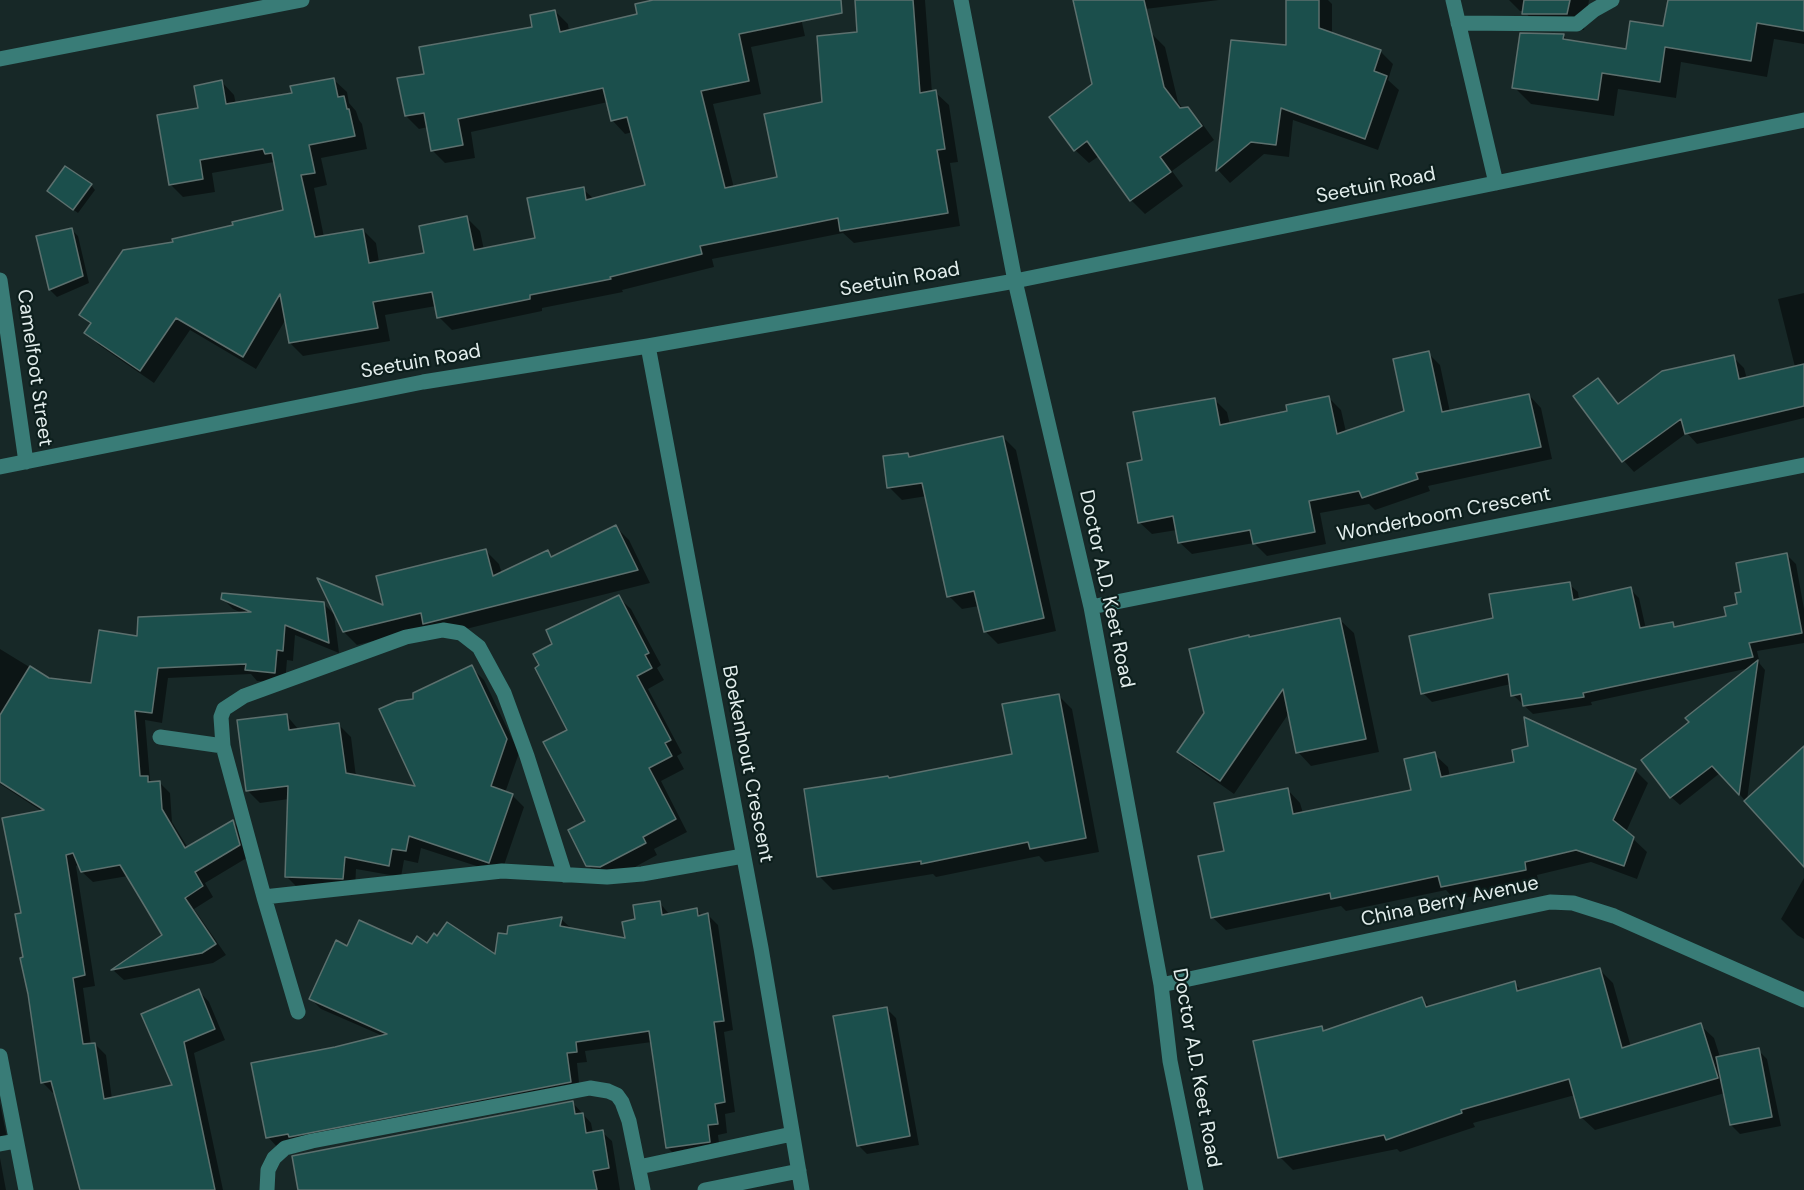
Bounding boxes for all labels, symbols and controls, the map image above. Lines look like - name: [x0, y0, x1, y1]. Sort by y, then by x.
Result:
- street label: Seetuin Road: [1314, 163, 1438, 209]
- street label: Seetuin Road: [838, 258, 962, 302]
- street label: Camelfoot Street: [11, 288, 57, 448]
- street label: Seetuin Road: [359, 340, 483, 384]
- street label: Wonderboom Crescent: [1335, 482, 1553, 548]
- street label: Doctor A.D. Keet Road: [1073, 488, 1139, 690]
- street label: Boekenhout Crescent: [716, 663, 778, 865]
- street label: China Berry Avenue: [1359, 871, 1541, 933]
- street label: Doctor A.D. Keet Road: [1167, 967, 1225, 1169]

